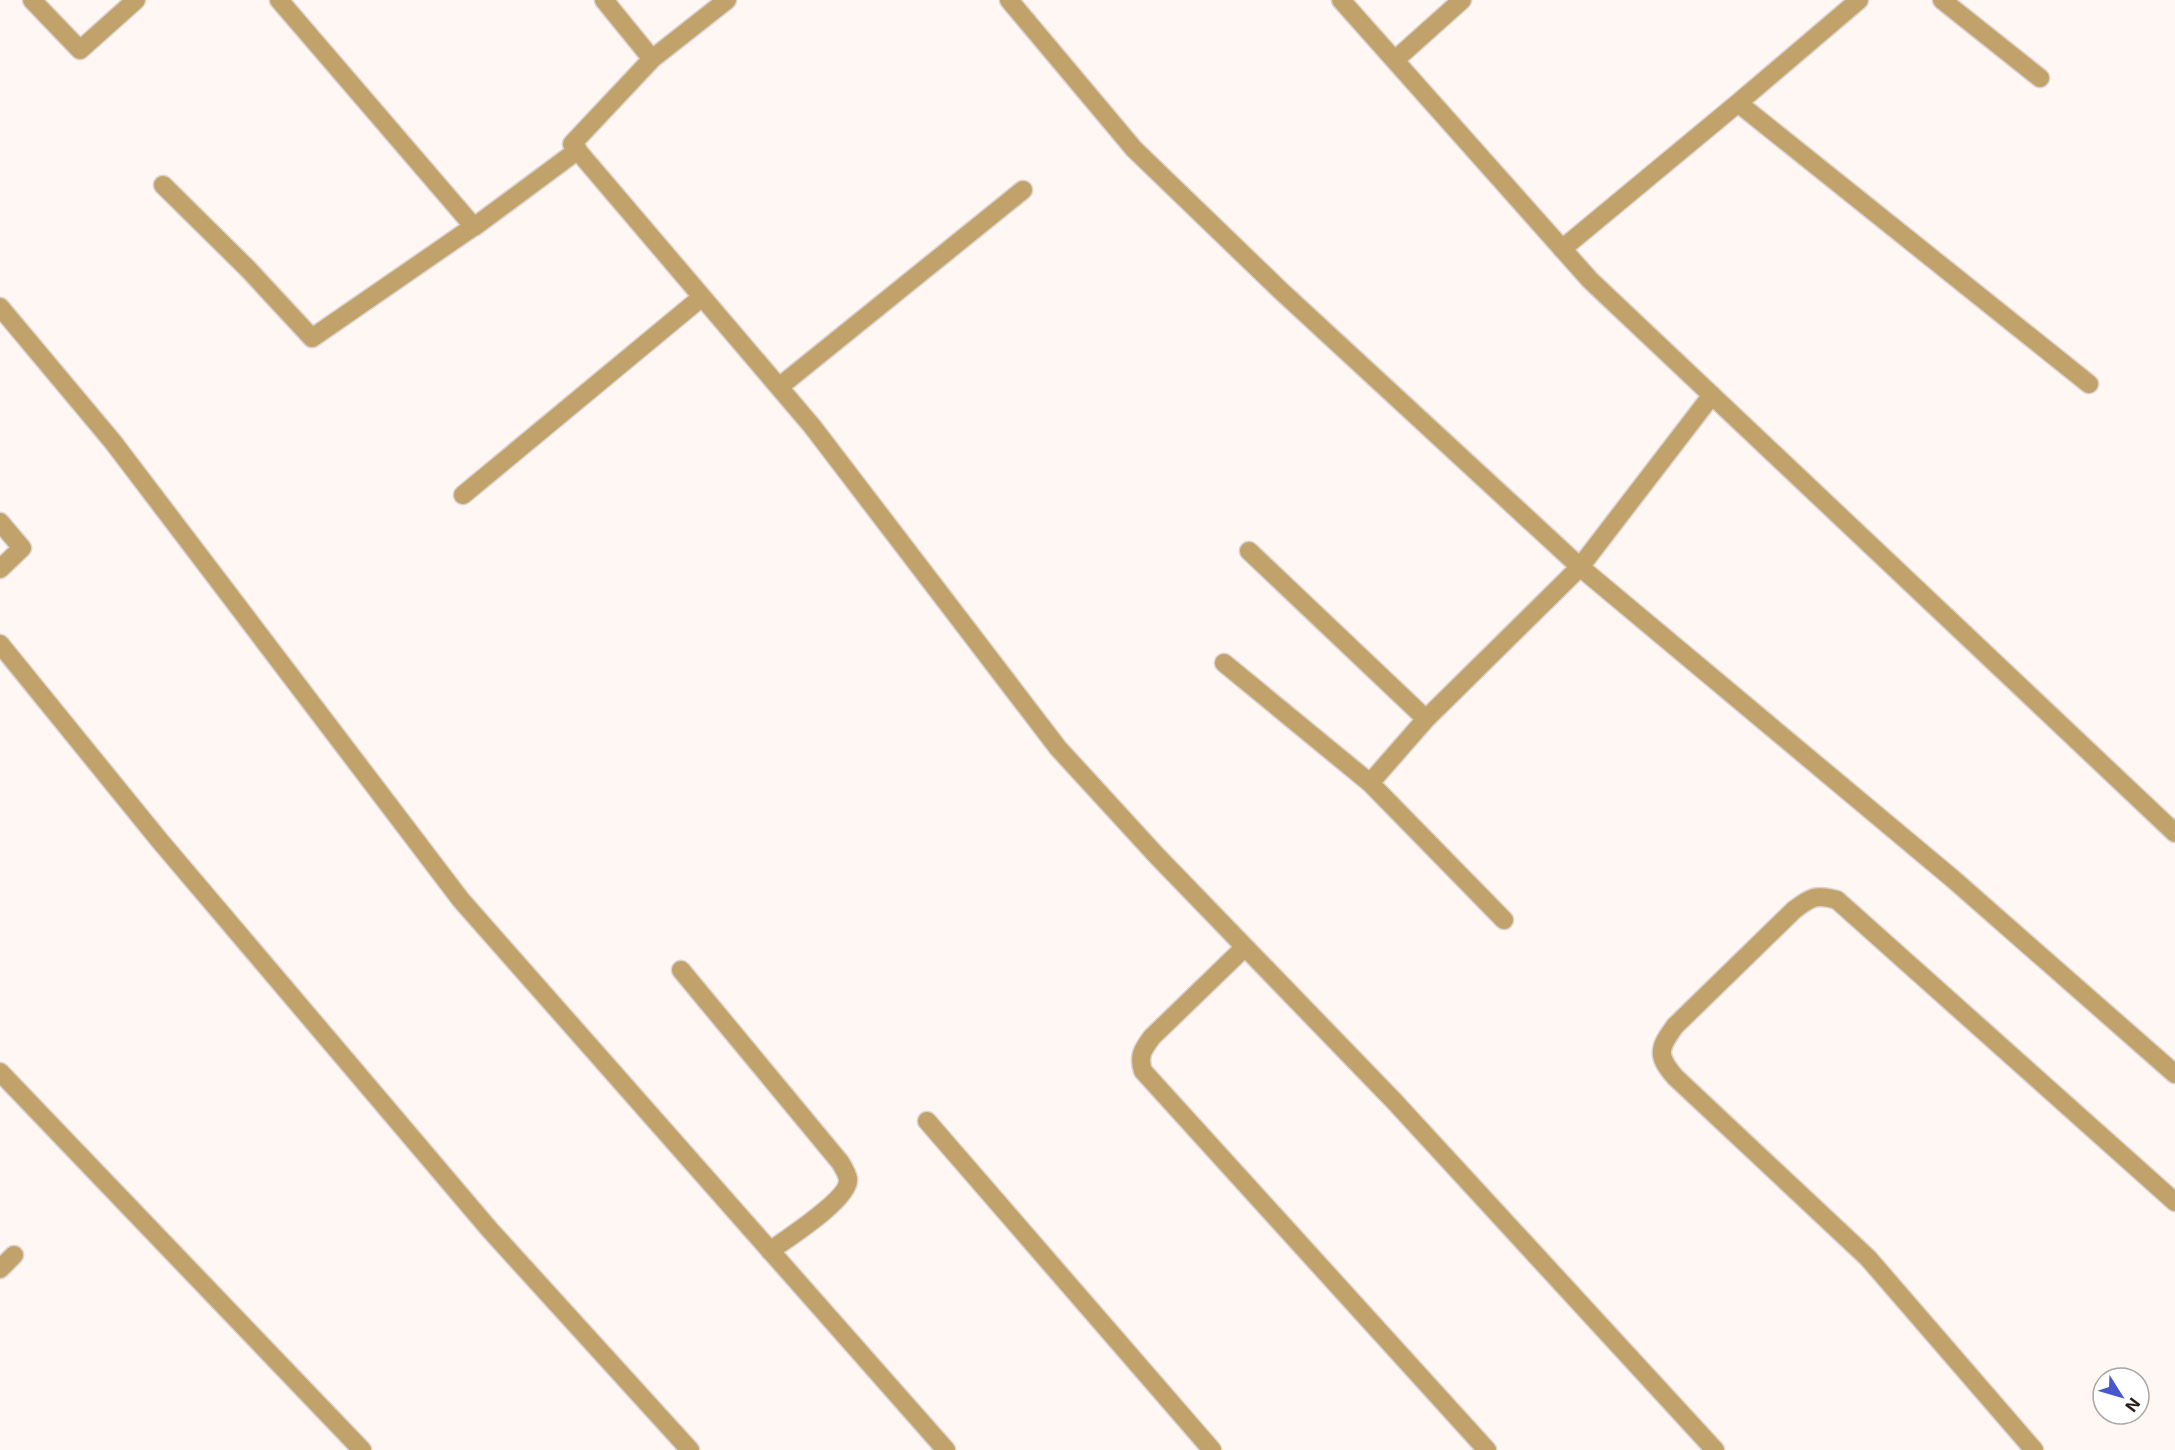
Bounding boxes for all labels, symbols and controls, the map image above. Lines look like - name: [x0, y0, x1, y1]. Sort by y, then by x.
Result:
- north arrow: [2091, 1366, 2151, 1426]
- text: N: [2121, 1394, 2145, 1416]

